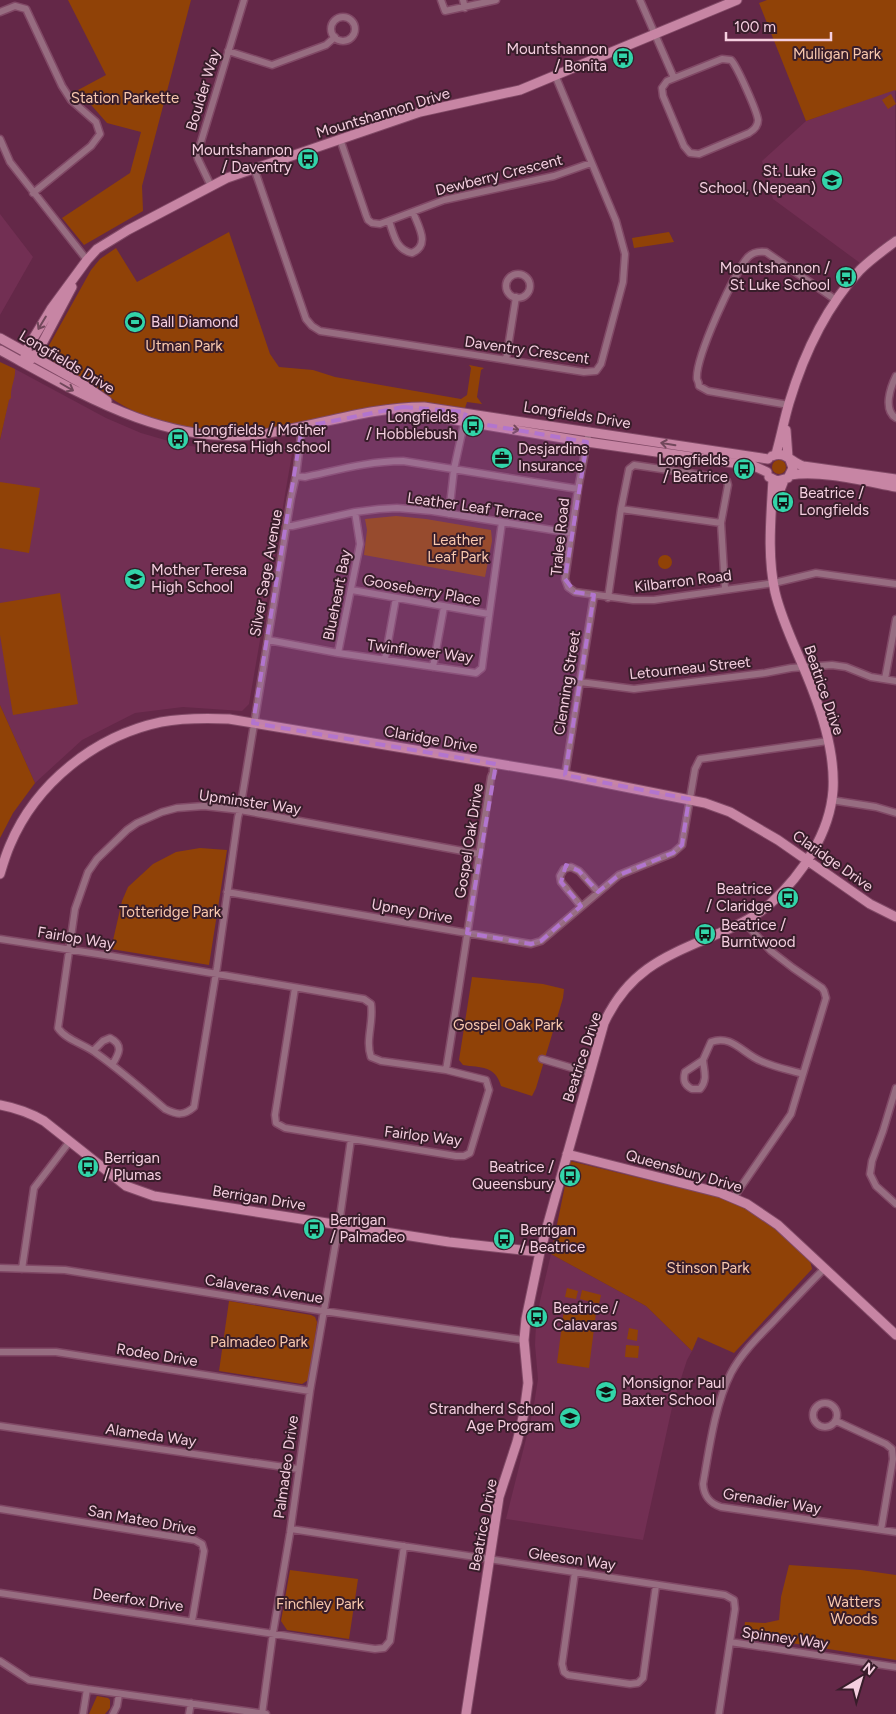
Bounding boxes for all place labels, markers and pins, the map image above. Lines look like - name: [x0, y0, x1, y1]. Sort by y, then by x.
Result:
- place label: Mountshannon / Bonita: [506, 40, 607, 75]
- bus stop icon: Mountshannon / Bonita: [611, 46, 635, 70]
- place label: Mountshannon / Daventry: [191, 141, 292, 176]
- bus stop icon: Mountshannon / Daventry: [296, 147, 320, 171]
- place label: St. Luke School, (Nepean): [699, 162, 816, 197]
- school or university icon: St. Luke School, (Nepean): [820, 168, 844, 192]
- place label: Mountshannon / St Luke School: [720, 259, 830, 294]
- bus stop icon: Mountshannon / St Luke School: [834, 265, 858, 289]
- sports icon: Ball Diamond: [123, 310, 147, 334]
- place label: Ball Diamond: [151, 313, 238, 331]
- place label: Longfields / Hobblebush: [366, 408, 457, 443]
- bus stop icon: Longfields / Hobblebush: [461, 414, 485, 438]
- place label: Longfields / Mother Theresa High school: [194, 421, 330, 456]
- bus stop icon: Longfields / Mother Theresa High school: [166, 427, 190, 451]
- place label: Desjardins Insurance: [518, 440, 588, 475]
- office icon: Desjardins Insurance: [490, 446, 514, 470]
- place label: Longfields / Beatrice: [658, 451, 728, 486]
- bus stop icon: Longfields / Beatrice: [732, 457, 756, 481]
- place label: Beatrice / Longfields: [799, 484, 869, 519]
- bus stop icon: Beatrice / Longfields: [771, 490, 795, 514]
- place label: Mother Teresa High School: [151, 561, 247, 596]
- school or university icon: Mother Teresa High School: [123, 567, 147, 591]
- place label: Beatrice / Claridge: [706, 880, 772, 915]
- bus stop icon: Beatrice / Claridge: [776, 886, 800, 910]
- place label: Beatrice / Burntwood: [721, 916, 795, 951]
- bus stop icon: Beatrice / Burntwood: [693, 922, 717, 946]
- place label: Berrigan / Plumas: [104, 1149, 161, 1184]
- bus stop icon: Berrigan / Plumas: [76, 1155, 100, 1179]
- place label: Beatrice / Queensbury: [472, 1158, 554, 1193]
- bus stop icon: Beatrice / Queensbury: [558, 1164, 582, 1188]
- place label: Berrigan / Palmadeo: [330, 1211, 405, 1246]
- bus stop icon: Berrigan / Palmadeo: [302, 1217, 326, 1241]
- place label: Berrigan / Beatrice: [520, 1221, 585, 1256]
- bus stop icon: Berrigan / Beatrice: [492, 1227, 516, 1251]
- place label: Beatrice / Calavaras: [553, 1299, 618, 1334]
- bus stop icon: Beatrice / Calavaras: [525, 1305, 549, 1329]
- place label: Monsignor Paul Baxter School: [622, 1374, 725, 1409]
- school or university icon: Monsignor Paul Baxter School: [594, 1380, 618, 1404]
- place label: Strandherd School Age Program: [429, 1400, 554, 1435]
- school or university icon: Strandherd School Age Program: [558, 1406, 582, 1430]

